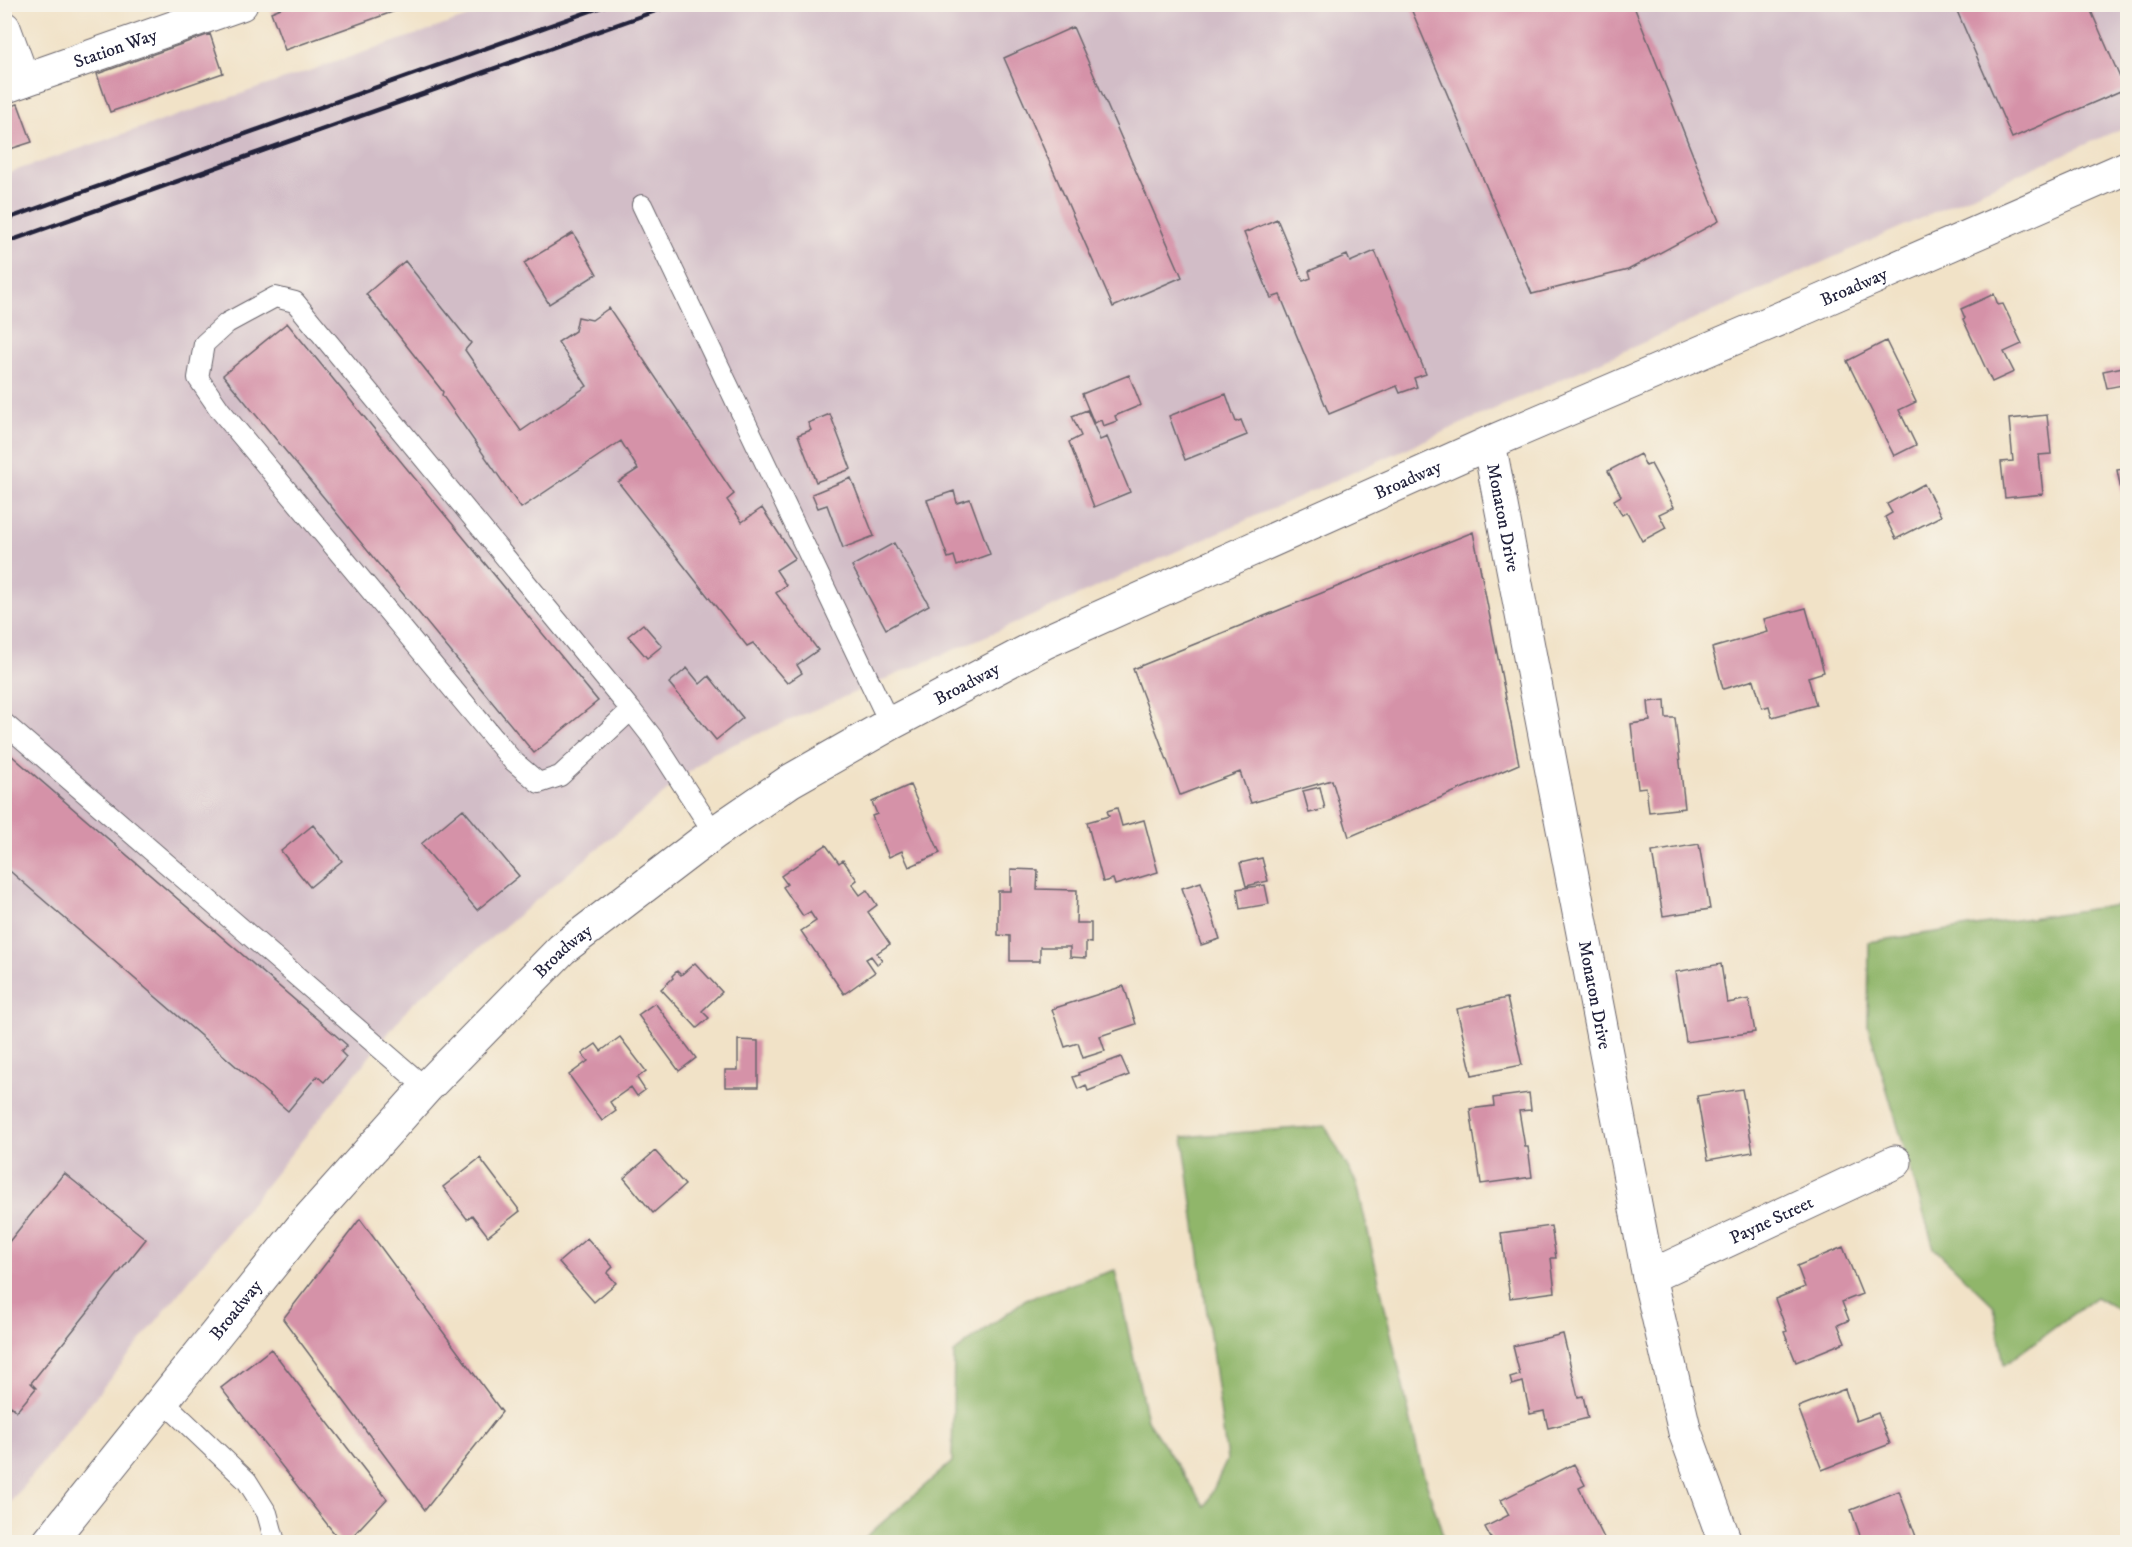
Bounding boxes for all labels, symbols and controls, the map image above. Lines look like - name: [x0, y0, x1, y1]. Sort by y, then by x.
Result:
- street label: Station Way: [71, 24, 161, 74]
- street label: Broadway: [1817, 263, 1892, 312]
- street label: Broadway: [1371, 456, 1445, 505]
- street label: Monaton Drive: [1481, 462, 1523, 574]
- street label: Broadway: [931, 658, 1004, 711]
- street label: Broadway: [530, 920, 597, 983]
- street label: Monaton Drive: [1573, 939, 1615, 1051]
- street label: Payne Street: [1726, 1192, 1817, 1250]
- street label: Broadway: [206, 1275, 267, 1345]

